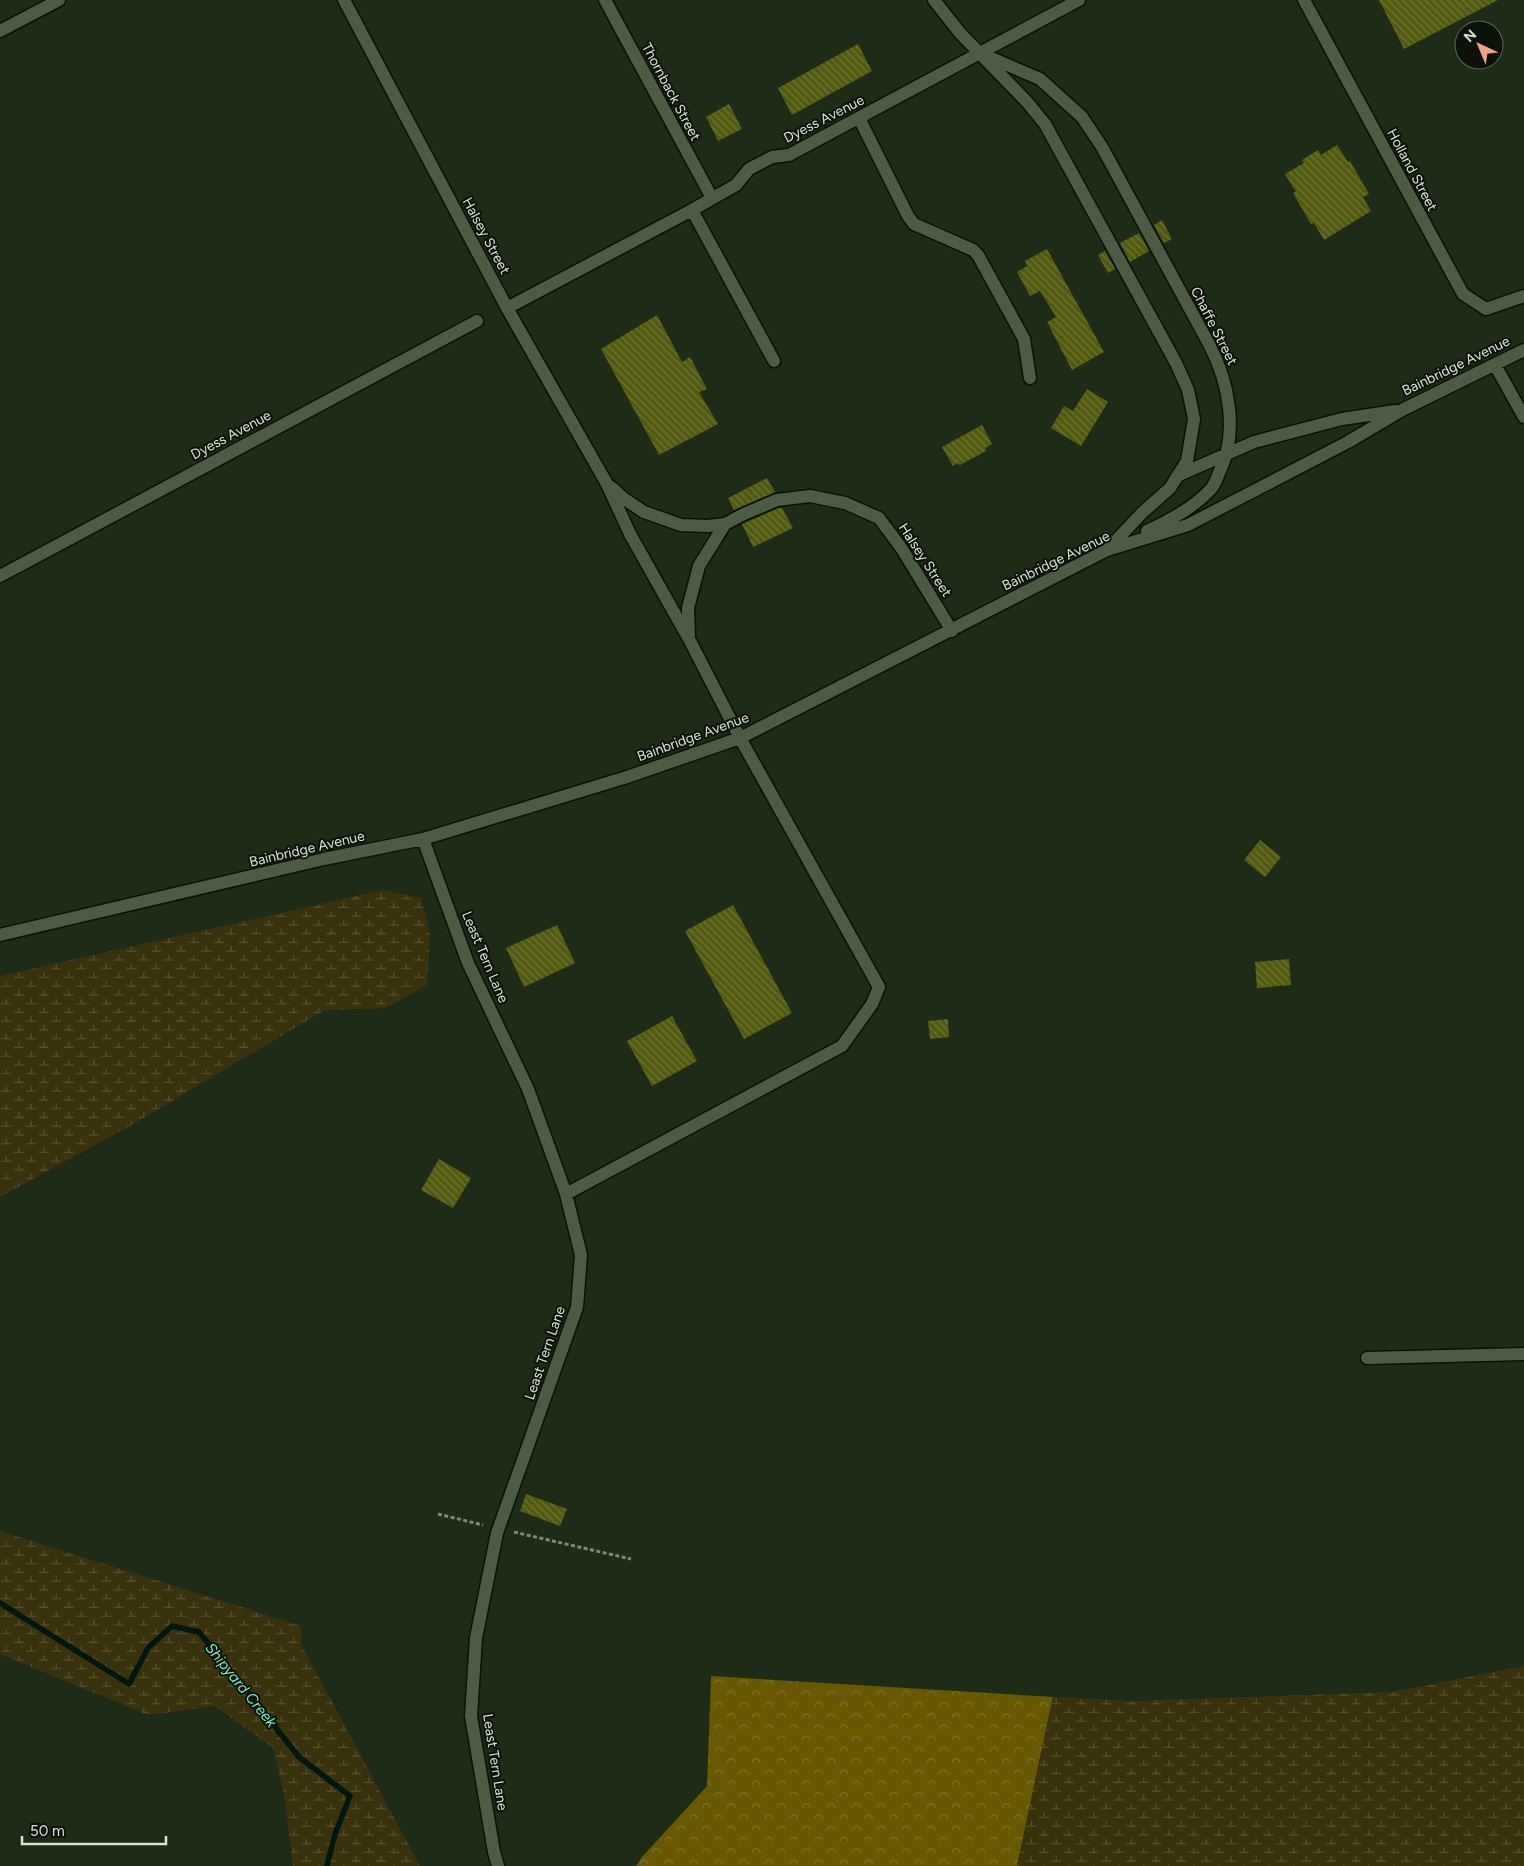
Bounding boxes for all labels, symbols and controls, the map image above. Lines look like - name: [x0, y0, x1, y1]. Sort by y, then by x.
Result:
- north arrow: [1454, 20, 1504, 70]
- text: N: [1461, 26, 1480, 46]
- street label: Thornback Street: [638, 40, 704, 144]
- street label: Dyess Avenue: [781, 91, 868, 147]
- street label: Holland Street: [1383, 126, 1441, 214]
- street label: Halsey Street: [459, 195, 513, 277]
- street label: Chaffe Street: [1187, 284, 1241, 368]
- street label: Bainbridge Avenue: [1399, 332, 1513, 399]
- street label: Dyess Avenue: [188, 407, 274, 463]
- street label: Halsey Street: [895, 520, 955, 600]
- street label: Bainbridge Avenue: [999, 527, 1113, 594]
- street label: Bainbridge Avenue: [635, 709, 752, 765]
- street label: Bainbridge Avenue: [248, 827, 367, 871]
- street label: Least Tern Lane: [458, 909, 512, 1006]
- street label: Least Tern Lane: [521, 1304, 569, 1402]
- water label: Shipyard Creek: [201, 1639, 281, 1731]
- street label: Least Tern Lane: [479, 1712, 511, 1812]
- scale bar: [22, 1814, 166, 1846]
- text: 50 m: [30, 1822, 65, 1840]

